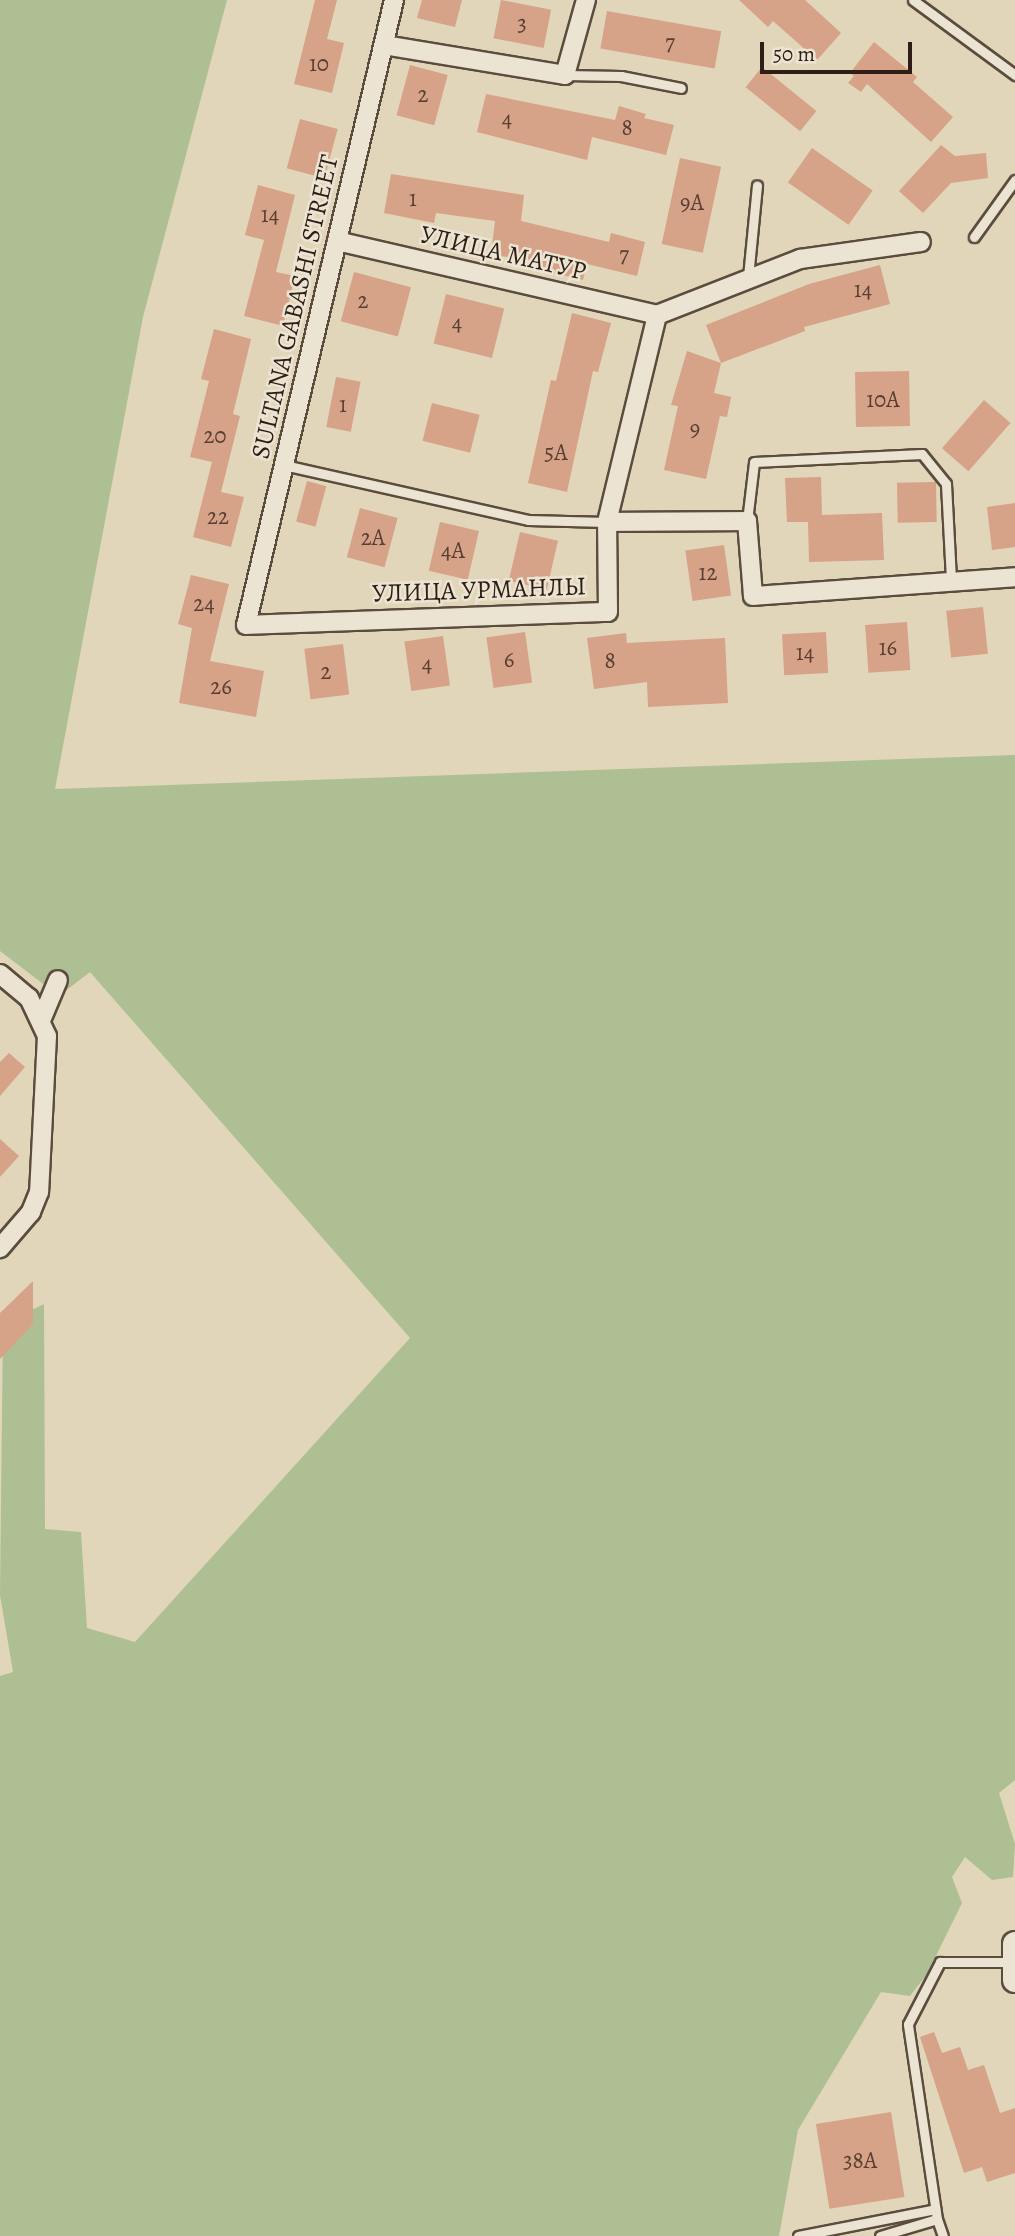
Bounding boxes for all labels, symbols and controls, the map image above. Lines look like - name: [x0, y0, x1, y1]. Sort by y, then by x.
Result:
- house number: 3: [517, 10, 527, 38]
- scale bar: [763, 28, 915, 72]
- house number: 7: [665, 29, 675, 57]
- text: 50 m: [773, 40, 815, 68]
- house number: 10: [309, 50, 329, 78]
- house number: 2: [418, 81, 428, 109]
- house number: 4: [502, 105, 512, 133]
- house number: 8: [621, 114, 633, 142]
- street label: SULTANA GABASHI STREET: [245, 152, 345, 462]
- house number: 1: [409, 185, 417, 213]
- house number: 9А: [680, 189, 704, 217]
- house number: 14: [261, 201, 279, 229]
- street label: УЛИЦА МАТУР: [417, 219, 589, 287]
- house number: 7: [619, 241, 629, 269]
- house number: 14: [854, 276, 872, 304]
- house number: 2: [358, 287, 368, 315]
- house number: 4: [452, 309, 462, 337]
- house number: 10А: [866, 386, 900, 414]
- house number: 1: [339, 391, 347, 419]
- house number: 9: [690, 415, 700, 443]
- house number: 20: [203, 422, 227, 450]
- house number: 5А: [544, 439, 568, 467]
- house number: 22: [207, 503, 229, 531]
- house number: 2А: [361, 524, 385, 552]
- house number: 4А: [441, 537, 465, 565]
- house number: 12: [699, 559, 717, 587]
- street label: УЛИЦА УРМАНЛЫ: [371, 571, 587, 609]
- house number: 24: [193, 590, 215, 618]
- house number: 16: [879, 634, 897, 662]
- house number: 14: [796, 639, 814, 667]
- house number: 6: [504, 646, 514, 674]
- house number: 8: [604, 647, 616, 675]
- house number: 4: [422, 650, 432, 678]
- house number: 2: [321, 658, 331, 686]
- house number: 26: [210, 673, 232, 701]
- house number: 38А: [843, 2147, 877, 2175]

